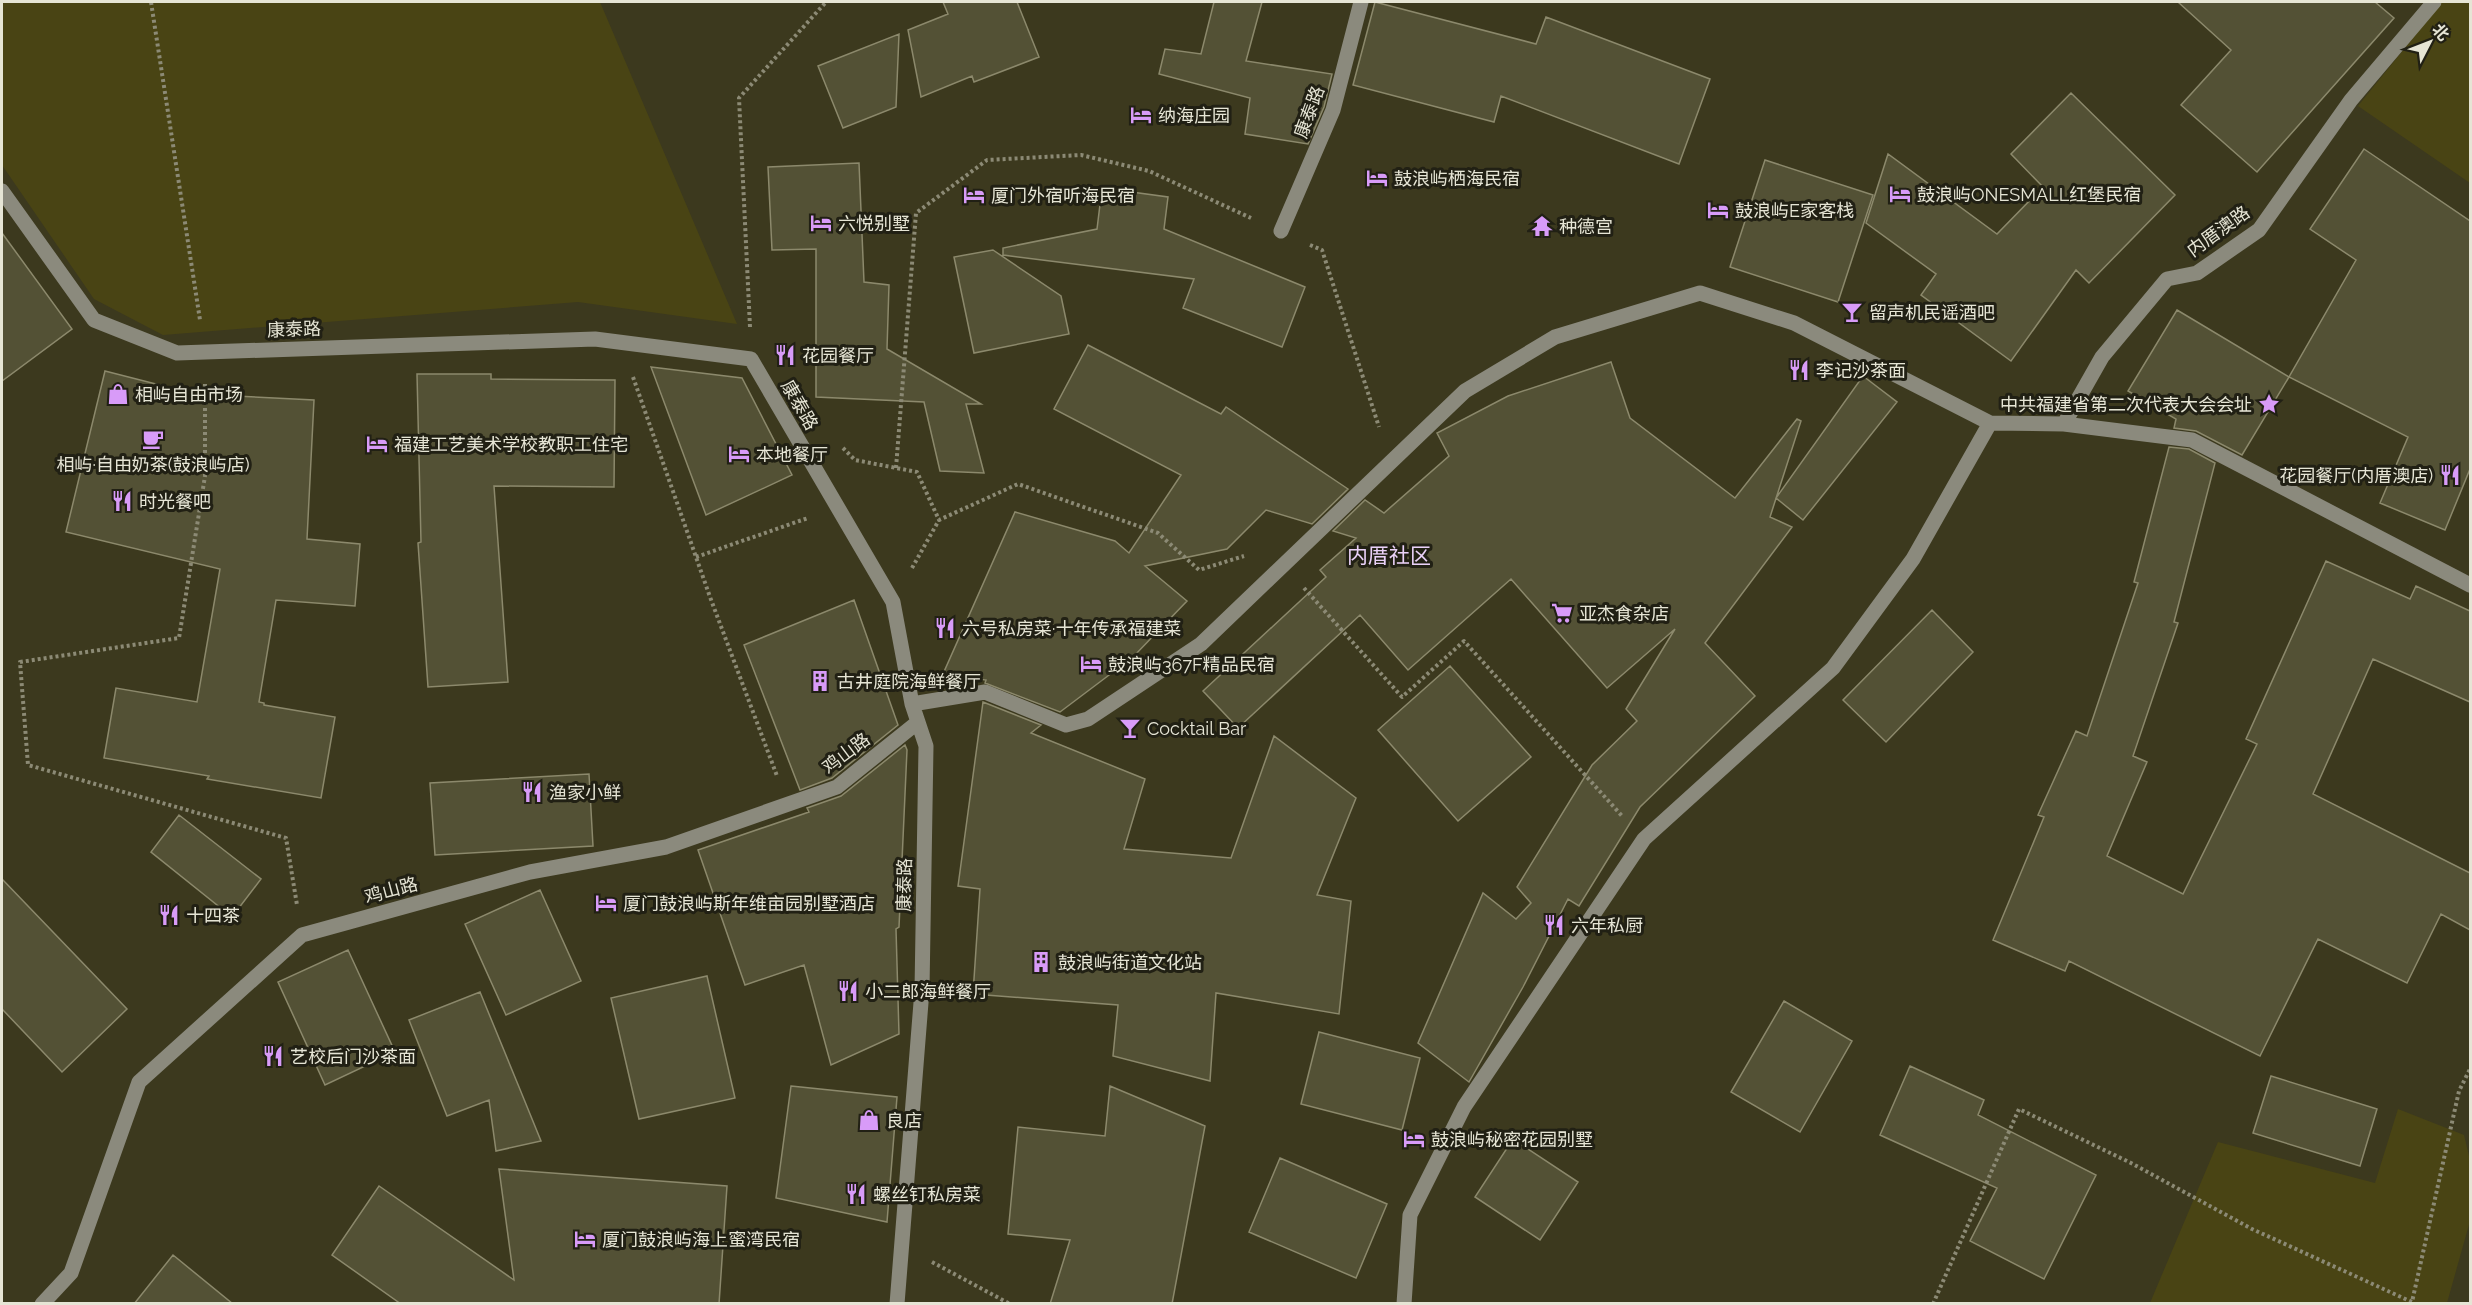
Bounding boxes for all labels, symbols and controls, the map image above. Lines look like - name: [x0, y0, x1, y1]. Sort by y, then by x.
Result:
- north arrow: [2400, 12, 2460, 72]
- text: 北: [2428, 20, 2453, 45]
- street label: 康泰路: [1290, 83, 1328, 141]
- hotel icon: 纳海庄园: [1129, 103, 1153, 127]
- place label: 纳海庄园: [1158, 105, 1230, 126]
- hotel icon: 鼓浪屿栖海民宿: [1365, 166, 1389, 190]
- place label: 鼓浪屿栖海民宿: [1394, 168, 1520, 189]
- hotel icon: 鼓浪屿ONESMALL红堡民宿: [1888, 182, 1912, 206]
- hotel icon: 厦门外宿听海民宿: [962, 183, 986, 207]
- place label: 鼓浪屿ONESMALL红堡民宿: [1917, 184, 2141, 205]
- place label: 厦门外宿听海民宿: [991, 185, 1135, 206]
- hotel icon: 鼓浪屿E家客栈: [1706, 198, 1730, 222]
- place label: 鼓浪屿E家客栈: [1735, 200, 1854, 221]
- street label: 内厝澳路: [2183, 201, 2253, 261]
- hotel icon: 六悦别墅: [809, 211, 833, 235]
- place label: 六悦别墅: [838, 213, 910, 234]
- temple icon: 种德宫: [1530, 214, 1554, 238]
- place label: 种德宫: [1559, 216, 1613, 237]
- bar icon: 留声机民谣酒吧: [1840, 300, 1864, 324]
- place label: 留声机民谣酒吧: [1869, 302, 1995, 323]
- street label: 康泰路: [267, 318, 321, 340]
- restaurant icon: 花园餐厅: [773, 343, 797, 367]
- place label: 花园餐厅: [802, 345, 874, 366]
- restaurant icon: 李记沙茶面: [1787, 358, 1811, 382]
- place label: 李记沙茶面: [1816, 360, 1906, 381]
- street label: 康泰路: [777, 376, 823, 434]
- shop icon: 相屿自由市场: [106, 382, 130, 406]
- place label: 相屿自由市场: [135, 384, 243, 405]
- place icon: 中共福建省第二次代表大会会址: [2257, 392, 2281, 416]
- place label: 中共福建省第二次代表大会会址: [2000, 394, 2252, 415]
- cafe icon: 相屿·自由奶茶(鼓浪屿店): [141, 427, 165, 451]
- hotel icon: 福建工艺美术学校教职工住宅: [365, 432, 389, 456]
- place label: 福建工艺美术学校教职工住宅: [394, 434, 628, 455]
- hotel icon: 本地餐厅: [727, 442, 751, 466]
- place label: 本地餐厅: [756, 444, 828, 465]
- place label: 相屿·自由奶茶(鼓浪屿店): [56, 454, 250, 475]
- restaurant icon: 花园餐厅(内厝澳店): [2438, 463, 2462, 487]
- place label: 花园餐厅(内厝澳店): [2279, 465, 2433, 486]
- restaurant icon: 时光餐吧: [110, 489, 134, 513]
- place label: 时光餐吧: [139, 491, 211, 512]
- district label: 内厝社区: [1347, 543, 1431, 568]
- supermarket icon: 亚杰食杂店: [1550, 601, 1574, 625]
- place label: 亚杰食杂店: [1579, 603, 1669, 624]
- restaurant icon: 六号私房菜·十年传承福建菜: [933, 616, 957, 640]
- place label: 六号私房菜·十年传承福建菜: [962, 618, 1181, 639]
- hotel icon: 鼓浪屿367F精品民宿: [1079, 652, 1103, 676]
- place label: 鼓浪屿367F精品民宿: [1108, 654, 1275, 675]
- building icon: 古井庭院海鲜餐厅: [808, 669, 832, 693]
- place label: 古井庭院海鲜餐厅: [837, 671, 981, 692]
- bar icon: Cocktail Bar: [1118, 716, 1142, 740]
- place label: Cocktail Bar: [1147, 718, 1247, 739]
- street label: 鸡山路: [818, 728, 874, 778]
- restaurant icon: 渔家小鲜: [520, 780, 544, 804]
- place label: 渔家小鲜: [549, 782, 621, 803]
- street label: 康泰路: [893, 858, 915, 912]
- street label: 鸡山路: [362, 873, 420, 907]
- hotel icon: 厦门鼓浪屿斯年维亩园别墅酒店: [594, 891, 618, 915]
- place label: 厦门鼓浪屿斯年维亩园别墅酒店: [623, 893, 875, 914]
- restaurant icon: 十四茶: [157, 903, 181, 927]
- place label: 十四茶: [186, 905, 240, 926]
- restaurant icon: 六年私厨: [1542, 913, 1566, 937]
- place label: 六年私厨: [1571, 915, 1643, 936]
- building icon: 鼓浪屿街道文化站: [1029, 950, 1053, 974]
- place label: 鼓浪屿街道文化站: [1058, 952, 1202, 973]
- restaurant icon: 小二郎海鲜餐厅: [836, 979, 860, 1003]
- place label: 小二郎海鲜餐厅: [865, 981, 991, 1002]
- restaurant icon: 艺校后门沙茶面: [261, 1044, 285, 1068]
- place label: 艺校后门沙茶面: [290, 1046, 416, 1067]
- shop icon: 良店: [857, 1108, 881, 1132]
- place label: 良店: [886, 1110, 922, 1131]
- hotel icon: 鼓浪屿秘密花园别墅: [1402, 1127, 1426, 1151]
- place label: 鼓浪屿秘密花园别墅: [1431, 1129, 1593, 1150]
- restaurant icon: 螺丝钉私房菜: [844, 1182, 868, 1206]
- place label: 螺丝钉私房菜: [873, 1184, 981, 1205]
- hotel icon: 厦门鼓浪屿海上蜜湾民宿: [573, 1227, 597, 1251]
- place label: 厦门鼓浪屿海上蜜湾民宿: [602, 1229, 800, 1250]

